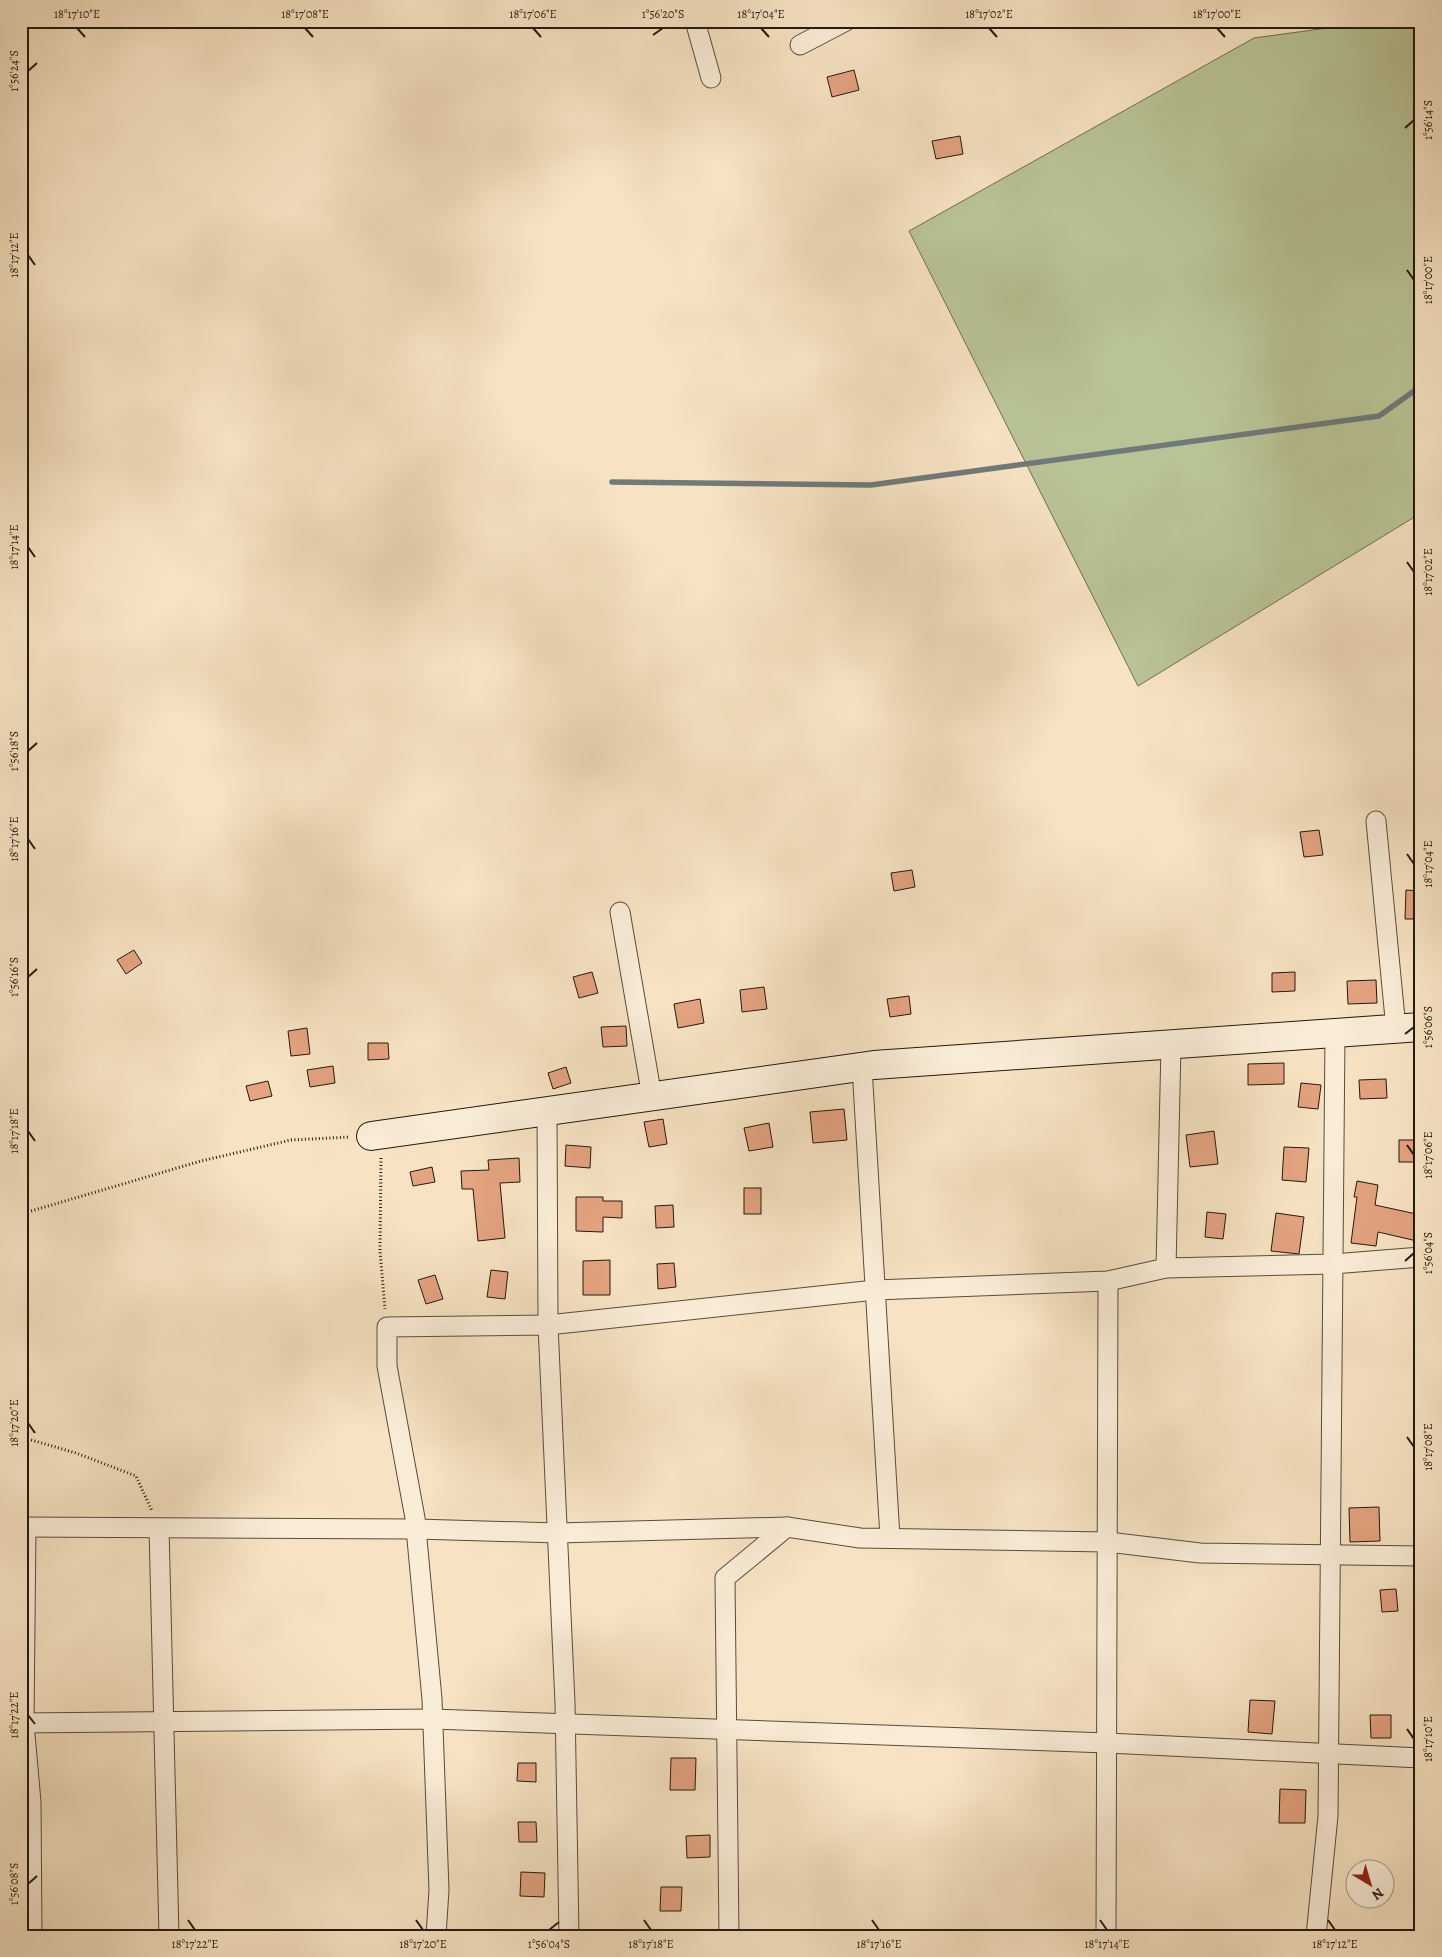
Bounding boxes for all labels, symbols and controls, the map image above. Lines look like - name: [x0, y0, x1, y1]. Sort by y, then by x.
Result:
- text: 18°17'10"E: [54, 6, 100, 22]
- text: 18°17'08"E: [281, 6, 329, 22]
- text: 18°17'06"E: [509, 6, 557, 22]
- text: 1°56'20"S: [642, 6, 684, 22]
- text: 18°17'04"E: [737, 6, 785, 22]
- text: 18°17'02"E: [965, 6, 1013, 22]
- text: 18°17'00"E: [1193, 6, 1241, 22]
- text: 1°56'24"S: [6, 50, 22, 92]
- text: 1°56'14"S: [1420, 100, 1436, 140]
- text: 18°17'12"E: [6, 232, 22, 278]
- text: 18°17'00"E: [1420, 256, 1436, 304]
- text: 18°17'14"E: [6, 524, 22, 570]
- text: 18°17'02"E: [1420, 548, 1436, 596]
- text: 1°56'18"S: [6, 731, 22, 771]
- text: 18°17'16"E: [6, 816, 22, 862]
- text: 18°17'04"E: [1420, 840, 1436, 888]
- text: 1°56'16"S: [6, 957, 22, 997]
- text: 1°56'06"S: [1420, 1006, 1436, 1048]
- text: 18°17'18"E: [6, 1108, 22, 1154]
- text: 18°17'06"E: [1420, 1131, 1436, 1179]
- text: 1°56'04"S: [1420, 1232, 1436, 1274]
- text: 18°17'20"E: [6, 1399, 22, 1447]
- text: 18°17'08"E: [1420, 1423, 1436, 1471]
- text: 18°17'22"E: [6, 1692, 22, 1738]
- text: 18°17'10"E: [1420, 1716, 1436, 1762]
- north arrow: [1344, 1860, 1394, 1910]
- text: 1°56'08"S: [6, 1863, 22, 1905]
- text: N: [1368, 1883, 1388, 1904]
- text: 18°17'22"E: [172, 1936, 218, 1952]
- text: 18°17'20"E: [399, 1936, 447, 1952]
- text: 1°56'04"S: [528, 1936, 570, 1952]
- text: 18°17'18"E: [628, 1936, 674, 1952]
- text: 18°17'16"E: [856, 1936, 902, 1952]
- text: 18°17'14"E: [1084, 1936, 1130, 1952]
- text: 18°17'12"E: [1312, 1936, 1358, 1952]

